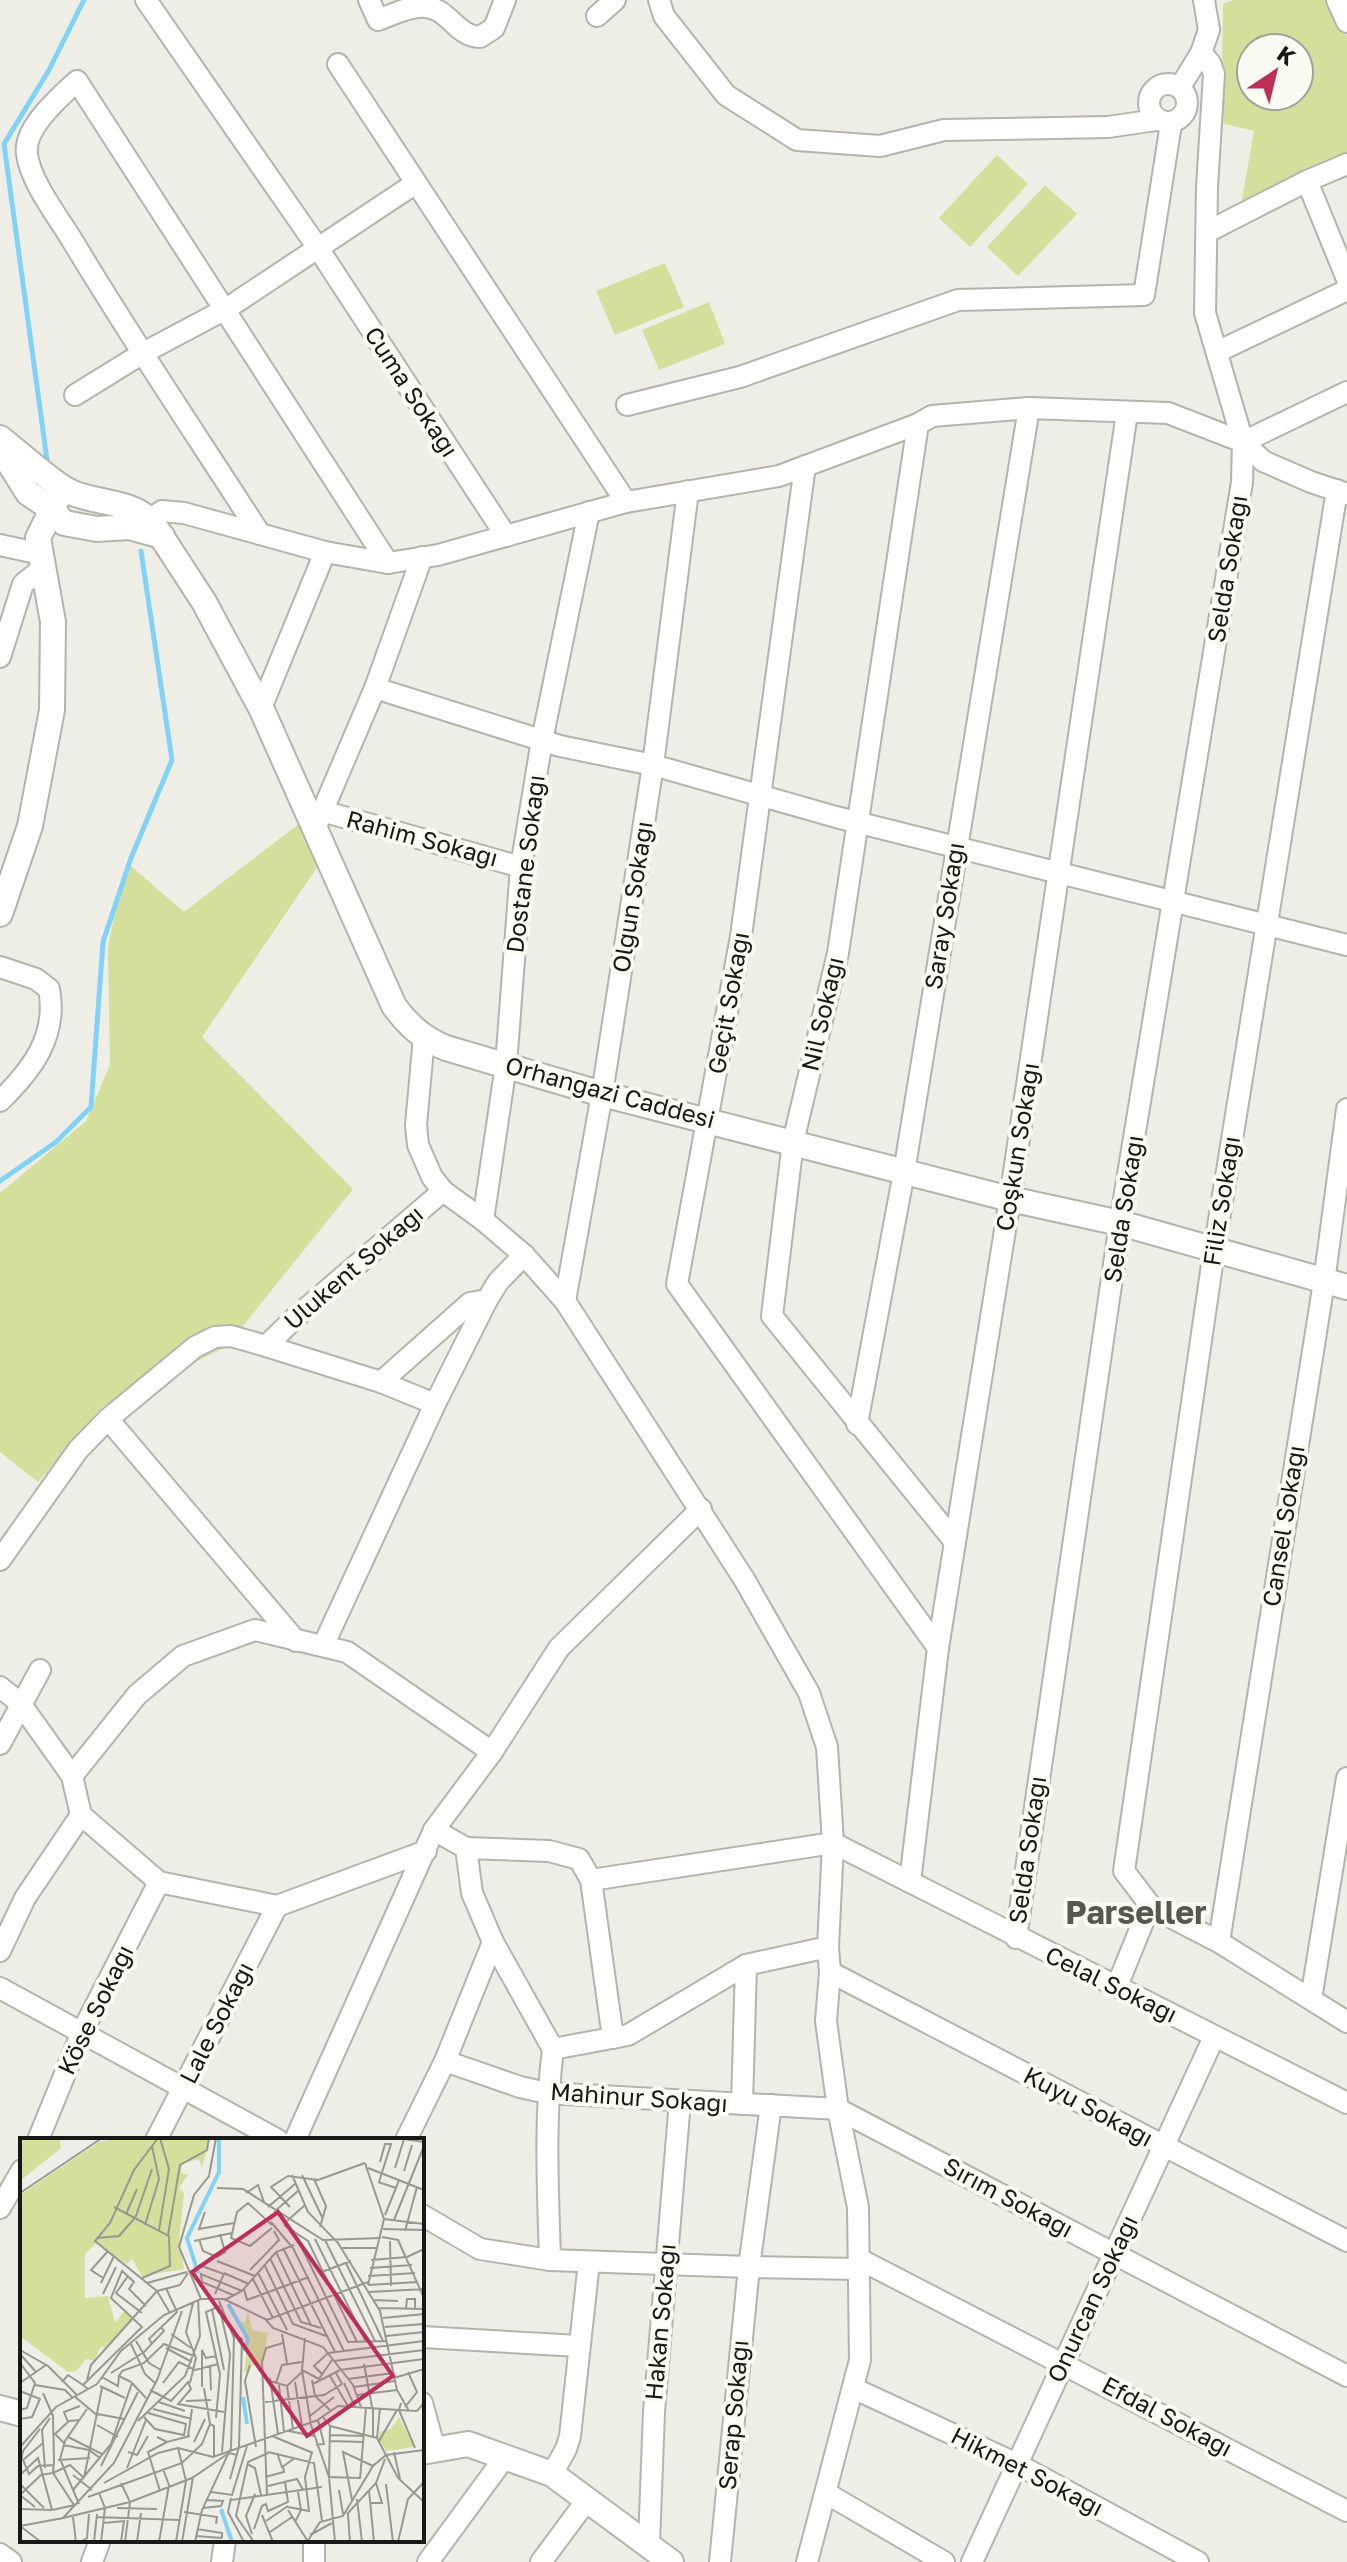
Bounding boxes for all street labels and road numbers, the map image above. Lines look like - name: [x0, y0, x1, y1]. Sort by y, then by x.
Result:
- street label: Cuma Sokağı: [359, 321, 465, 462]
- street label: Selda Sokağı: [1201, 493, 1252, 645]
- street label: Dostane Sokağı: [499, 773, 550, 955]
- street label: Rahim Sokağı: [343, 803, 501, 872]
- street label: Olgun Sokağı: [605, 819, 658, 975]
- street label: Saray Sokağı: [918, 840, 969, 991]
- street label: Geçit Sokağı: [701, 929, 754, 1076]
- street label: Nil Sokağı: [794, 954, 849, 1074]
- street label: Orhangazi Caddesi: [502, 1050, 718, 1133]
- street label: Coşkun Sokağı: [989, 1060, 1044, 1233]
- street label: Selda Sokağı: [1097, 1133, 1148, 1285]
- street label: Filiz Sokağı: [1196, 1134, 1245, 1268]
- street label: Ulukent Sokağı: [278, 1199, 428, 1335]
- street label: Cansel Sokağı: [1255, 1443, 1310, 1608]
- street label: Selda Sokağı: [1002, 1774, 1051, 1926]
- street label: Celal Sokağı: [1041, 1939, 1182, 2028]
- street label: Köse Sokağı: [51, 1940, 139, 2079]
- street label: Lale Sokağı: [173, 1957, 259, 2088]
- street label: Kuyu Sokağı: [1019, 2059, 1158, 2152]
- street label: Mahinur Sokağı: [549, 2076, 729, 2117]
- street label: Sırım Sokağı: [939, 2150, 1078, 2243]
- street label: Onurcan Sokağı: [1040, 2210, 1143, 2387]
- street label: Hakan Sokağı: [638, 2242, 681, 2401]
- street label: Serap Sokağı: [711, 2339, 754, 2491]
- street label: Efdal Sokağı: [1098, 2369, 1238, 2462]
- street label: Hikmet Sokağı: [947, 2420, 1109, 2521]

